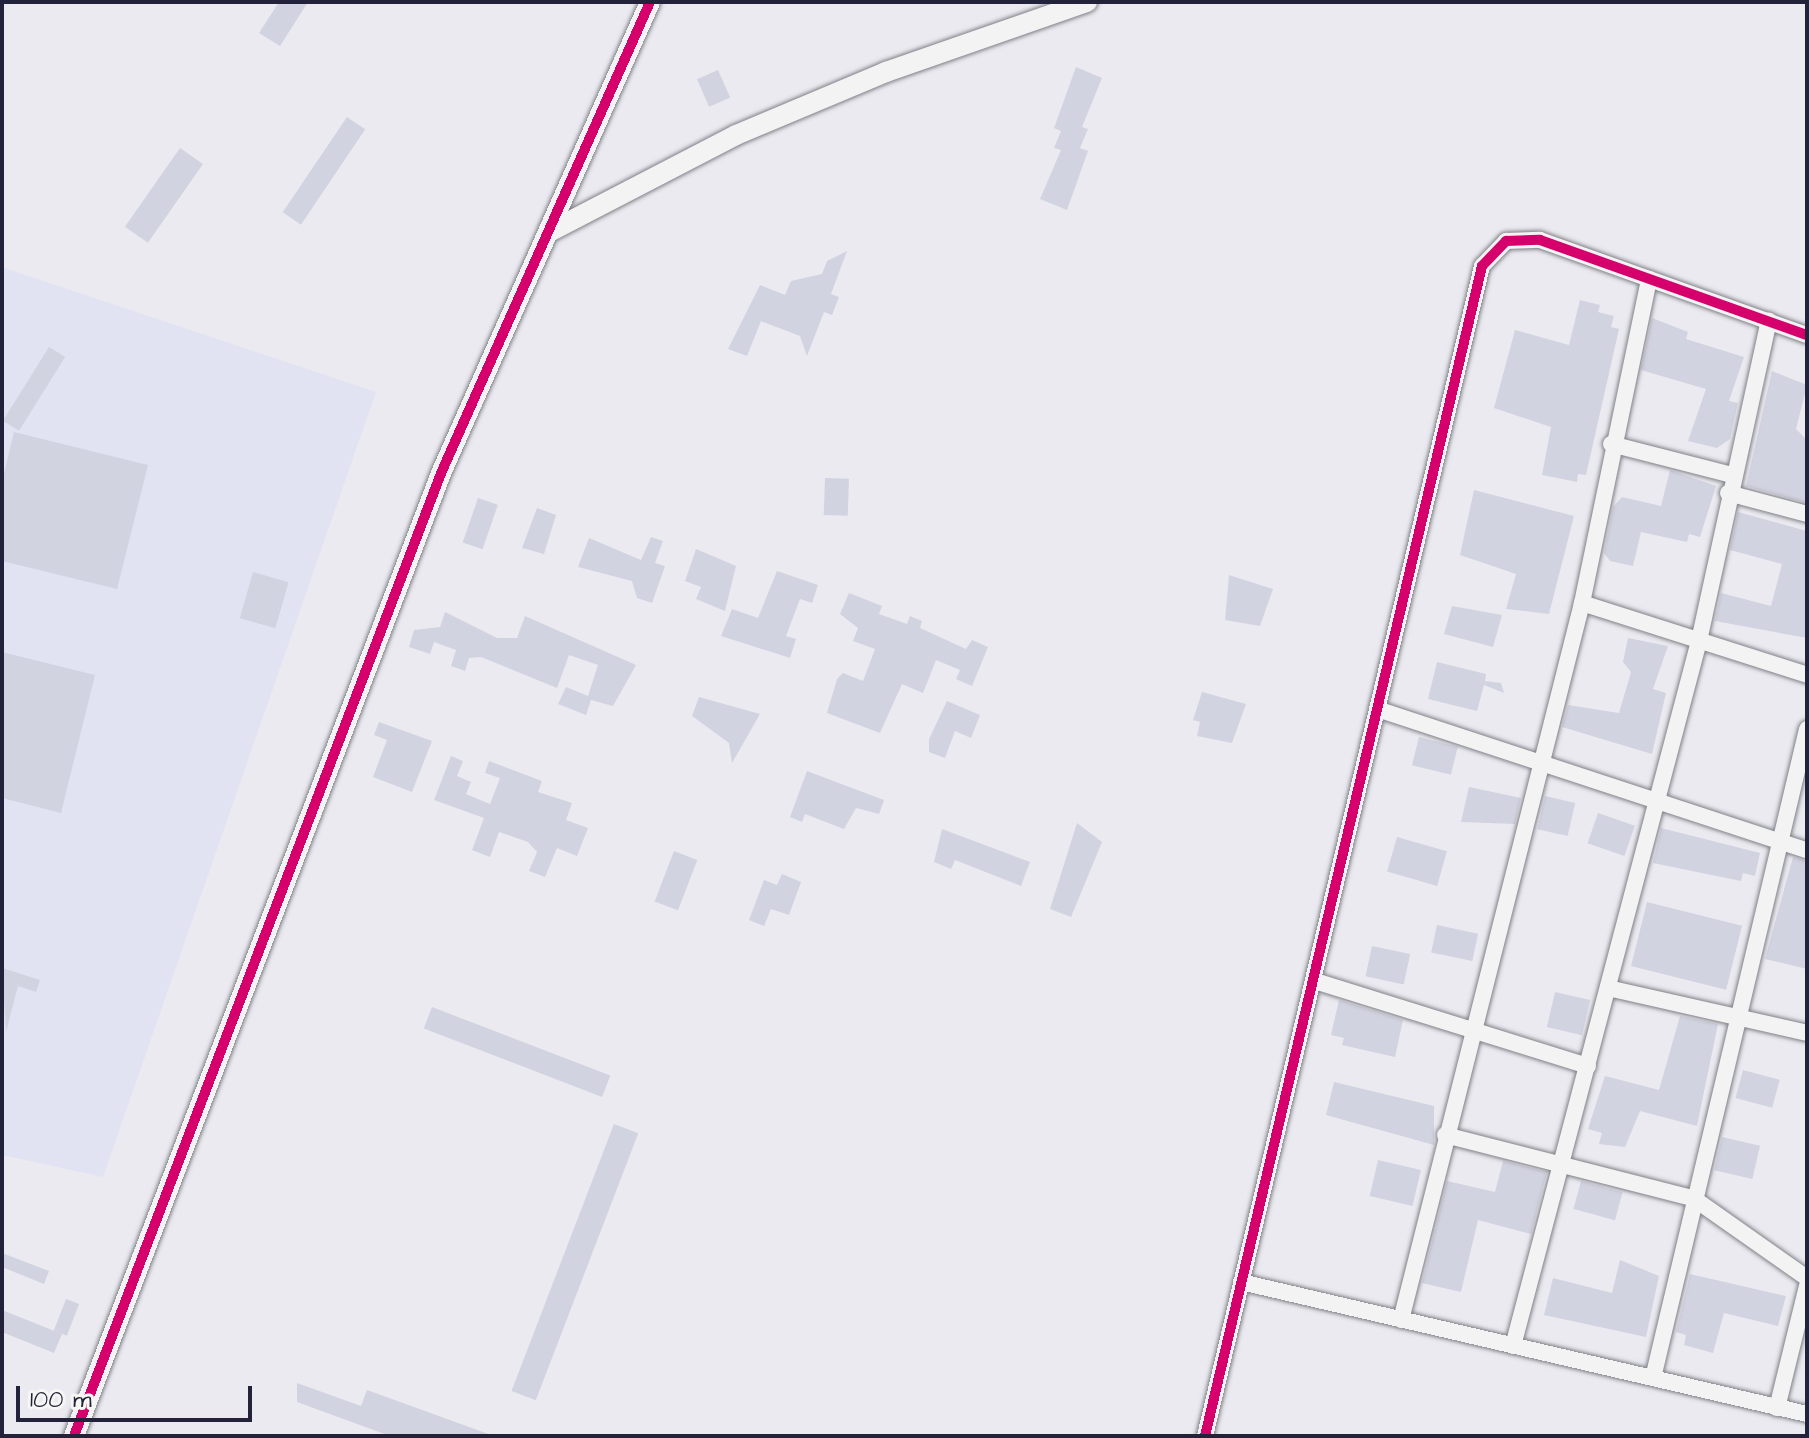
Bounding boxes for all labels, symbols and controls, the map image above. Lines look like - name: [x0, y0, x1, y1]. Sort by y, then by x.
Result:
- scale bar: [20, 1370, 256, 1420]
- text: 100 m: [30, 1383, 92, 1417]

